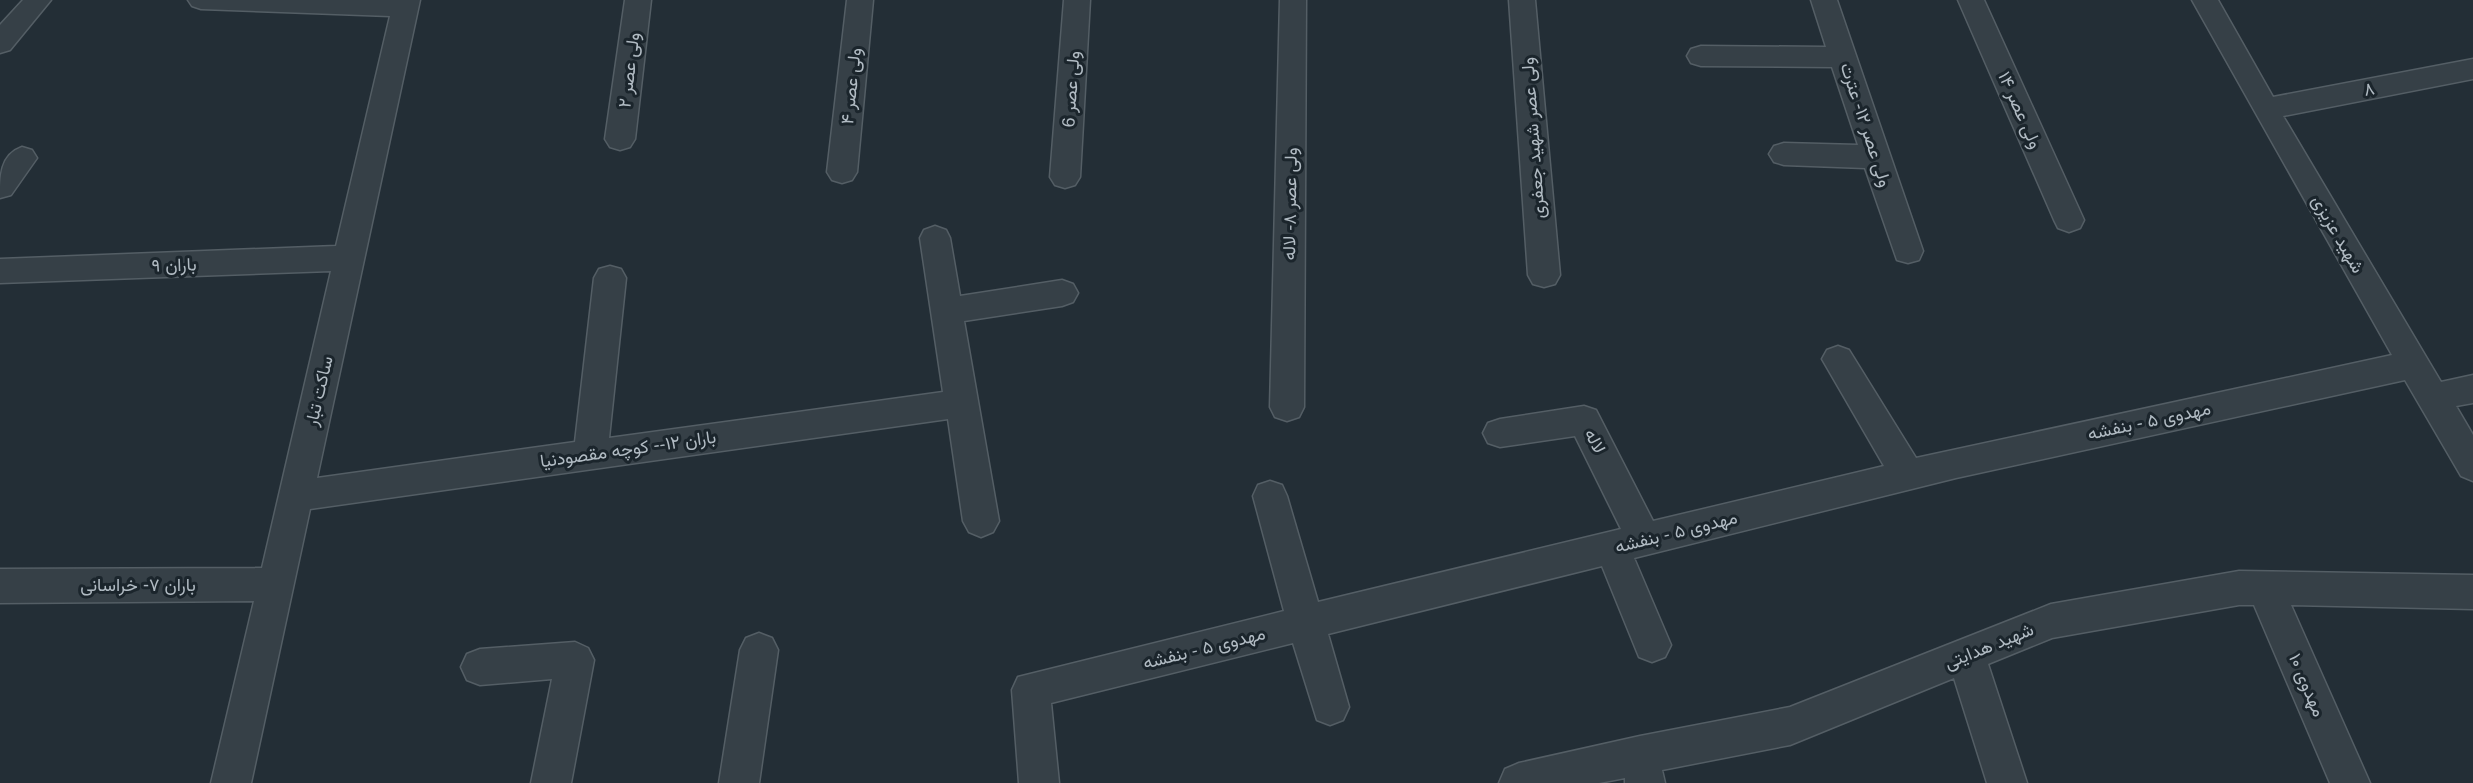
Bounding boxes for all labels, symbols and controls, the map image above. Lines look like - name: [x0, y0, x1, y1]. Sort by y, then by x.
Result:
- street label: ولی عصر ۲: [614, 31, 645, 109]
- street label: ولی عصر ۴: [837, 47, 866, 125]
- street label: ولی عصر 6: [1058, 50, 1085, 128]
- street label: ولی عصر شهید جعفری: [1517, 56, 1550, 219]
- street label: ولی عصر ۱۲- عترت: [1836, 60, 1896, 190]
- street label: ولی عصر ۱۴: [1993, 68, 2046, 152]
- street label: ۸: [2362, 78, 2376, 100]
- street label: ولی عصر ۸- لاله: [1279, 147, 1302, 261]
- street label: شهید عزیزی: [2307, 192, 2368, 277]
- street label: باران ۹: [151, 254, 197, 277]
- street label: ساکت تبار: [301, 354, 338, 429]
- street label: مهدوی ۵ - بنفشه: [2086, 398, 2213, 445]
- street label: لاله: [1580, 425, 1610, 457]
- street label: باران ۱۲-- كوچه مقصودنيا: [539, 427, 717, 473]
- street label: مهدوی ۵ - بنفشه: [1613, 507, 1739, 558]
- street label: باران ۷- خراسانی: [80, 575, 196, 596]
- street label: شهید هدایتی: [1942, 619, 2037, 674]
- street label: مهدوی ۵ - بنفشه: [1141, 623, 1267, 674]
- street label: مهدوی ۱۰: [2284, 650, 2329, 720]

